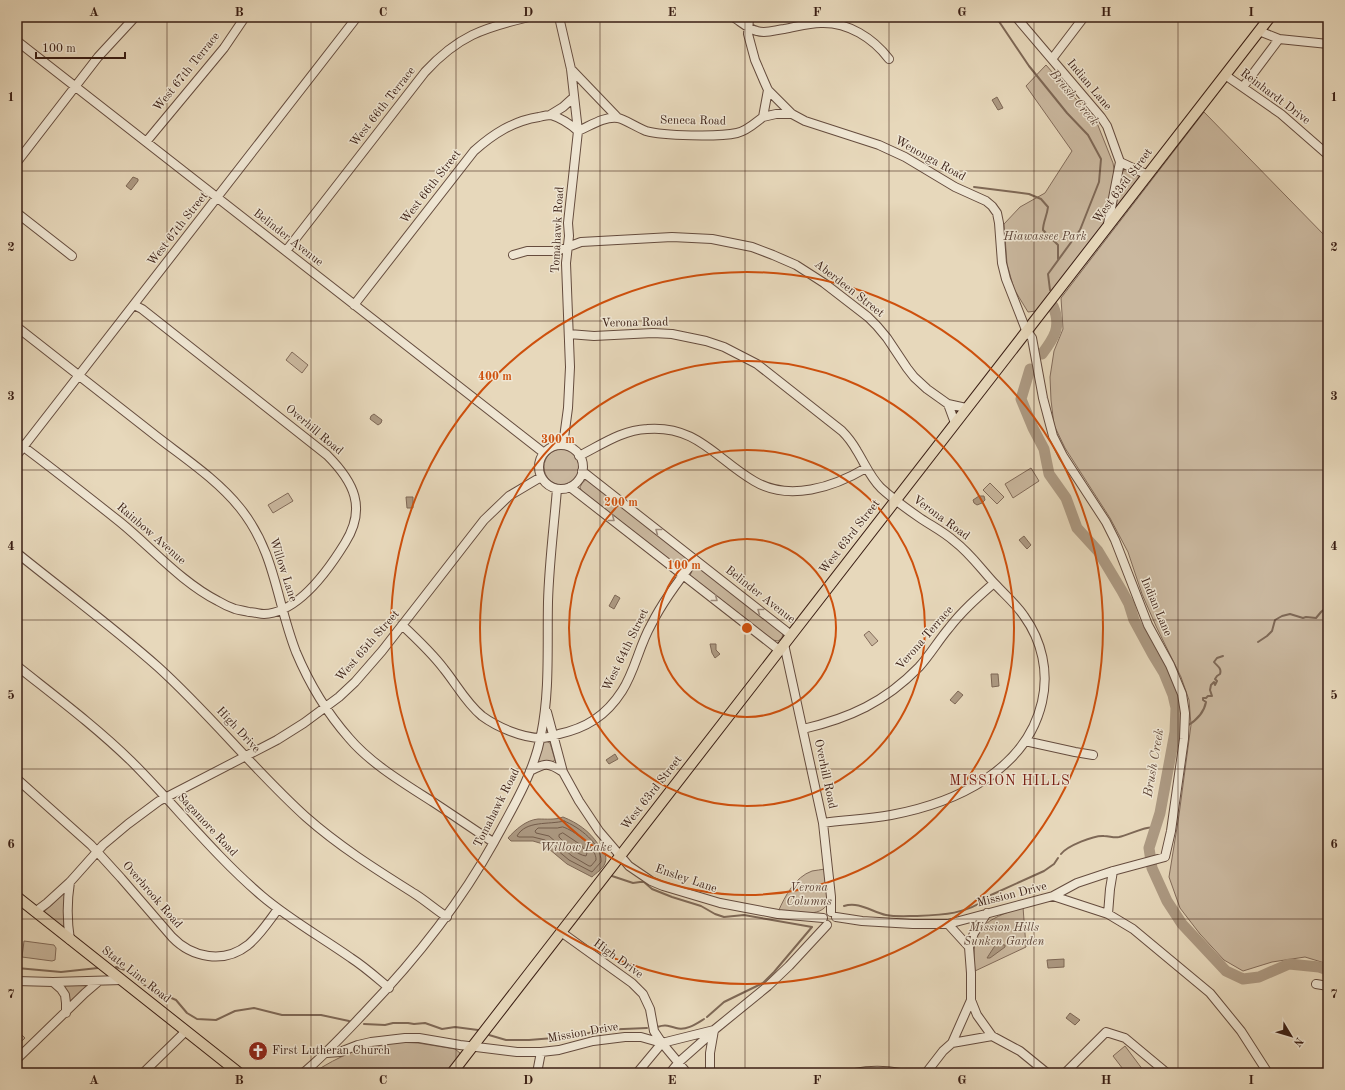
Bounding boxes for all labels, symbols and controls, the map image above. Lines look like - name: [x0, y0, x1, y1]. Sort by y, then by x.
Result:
- text: A: [89, 6, 99, 19]
- text: B: [234, 6, 244, 19]
- text: C: [379, 6, 387, 19]
- text: D: [523, 6, 533, 19]
- text: E: [668, 6, 677, 19]
- text: F: [813, 6, 822, 19]
- text: G: [957, 6, 967, 19]
- text: H: [1101, 6, 1112, 19]
- text: I: [1248, 6, 1254, 19]
- street label: West 67th Terrace: [152, 30, 223, 114]
- scale bar: [36, 34, 125, 60]
- text: 100 m: [42, 43, 76, 55]
- street label: Indian Lane: [1064, 57, 1114, 113]
- street label: West 66th Terrace: [348, 64, 418, 149]
- water label: Brush Creek: [1046, 67, 1101, 129]
- street label: Reinhardt Drive: [1238, 67, 1312, 127]
- text: 1: [7, 91, 15, 104]
- text: 1: [1330, 91, 1338, 104]
- street label: Seneca Road: [660, 114, 726, 128]
- street label: Wenonga Road: [893, 135, 967, 183]
- street label: West 63rd Street: [1091, 146, 1155, 226]
- street label: West 66th Street: [399, 148, 463, 226]
- street label: Tomahawk Road: [550, 186, 566, 274]
- street label: West 67th Street: [146, 190, 210, 268]
- street label: Belinder Avenue: [251, 207, 326, 269]
- park label: Hiawassee Park: [1002, 231, 1087, 243]
- text: 2: [7, 241, 15, 254]
- text: 2: [1330, 241, 1338, 254]
- street label: Aberdeen Street: [812, 258, 886, 320]
- street label: Verona Road: [601, 316, 669, 330]
- text: 400 m: [478, 371, 512, 383]
- text: 3: [7, 390, 15, 403]
- text: 3: [1330, 390, 1338, 403]
- street label: Overhill Road: [283, 403, 345, 457]
- text: 300 m: [541, 434, 575, 446]
- street label: Verona Road: [910, 493, 972, 543]
- text: 200 m: [604, 497, 638, 509]
- street label: West 63rd Street: [817, 498, 883, 576]
- street label: Rainbow Avenue: [114, 501, 188, 567]
- one-way arrow: [607, 515, 614, 522]
- one-way arrow: [655, 528, 662, 535]
- street label: Willow Lane: [267, 537, 299, 604]
- text: 4: [7, 540, 15, 553]
- text: 4: [1330, 540, 1338, 553]
- text: 100 m: [667, 560, 701, 572]
- street label: Belinder Avenue: [723, 564, 798, 626]
- street label: Indian Lane: [1138, 576, 1174, 639]
- one-way arrow: [710, 594, 717, 601]
- street label: Verona Terrace: [894, 603, 956, 672]
- street label: West 64th Street: [601, 607, 651, 693]
- street label: West 65th Street: [333, 608, 402, 684]
- one-way arrow: [758, 608, 765, 615]
- centre of rings: [740, 621, 754, 635]
- text: 5: [7, 689, 15, 702]
- text: 5: [1330, 689, 1338, 702]
- street label: High Drive: [214, 705, 262, 756]
- water label: Brush Creek: [1141, 728, 1166, 799]
- street label: Overhill Road: [812, 738, 838, 810]
- street label: West 63rd Street: [619, 754, 685, 832]
- street label: Tomahawk Road: [472, 767, 522, 849]
- district label: MISSION HILLS: [949, 774, 1071, 788]
- street label: Sagamore Road: [175, 791, 239, 859]
- text: 6: [7, 838, 15, 851]
- text: 6: [1330, 838, 1338, 851]
- water label: Willow Lake: [540, 841, 612, 854]
- street label: Overbrook Road: [120, 859, 184, 931]
- street label: Ensley Lane: [654, 863, 719, 895]
- street label: Mission Drive: [976, 880, 1049, 909]
- park label: Verona Columns: [786, 882, 832, 908]
- park label: Mission Hills Sunken Garden: [964, 922, 1045, 948]
- street label: High Drive: [591, 937, 645, 981]
- street label: State Line Road: [99, 944, 173, 1006]
- text: 7: [7, 988, 15, 1001]
- text: 7: [1330, 988, 1338, 1001]
- north arrow: [1271, 1016, 1311, 1056]
- street label: Mission Drive: [547, 1021, 620, 1045]
- text: N: [1290, 1035, 1305, 1048]
- church icon: First Lutheran Church: [247, 1040, 269, 1062]
- place label: First Lutheran Church: [272, 1045, 391, 1057]
- text: A: [89, 1074, 99, 1087]
- text: B: [234, 1074, 244, 1087]
- text: C: [379, 1074, 387, 1087]
- text: D: [523, 1074, 533, 1087]
- text: E: [668, 1074, 677, 1087]
- text: F: [813, 1074, 822, 1087]
- text: G: [957, 1074, 967, 1087]
- text: H: [1101, 1074, 1112, 1087]
- text: I: [1248, 1074, 1254, 1087]

